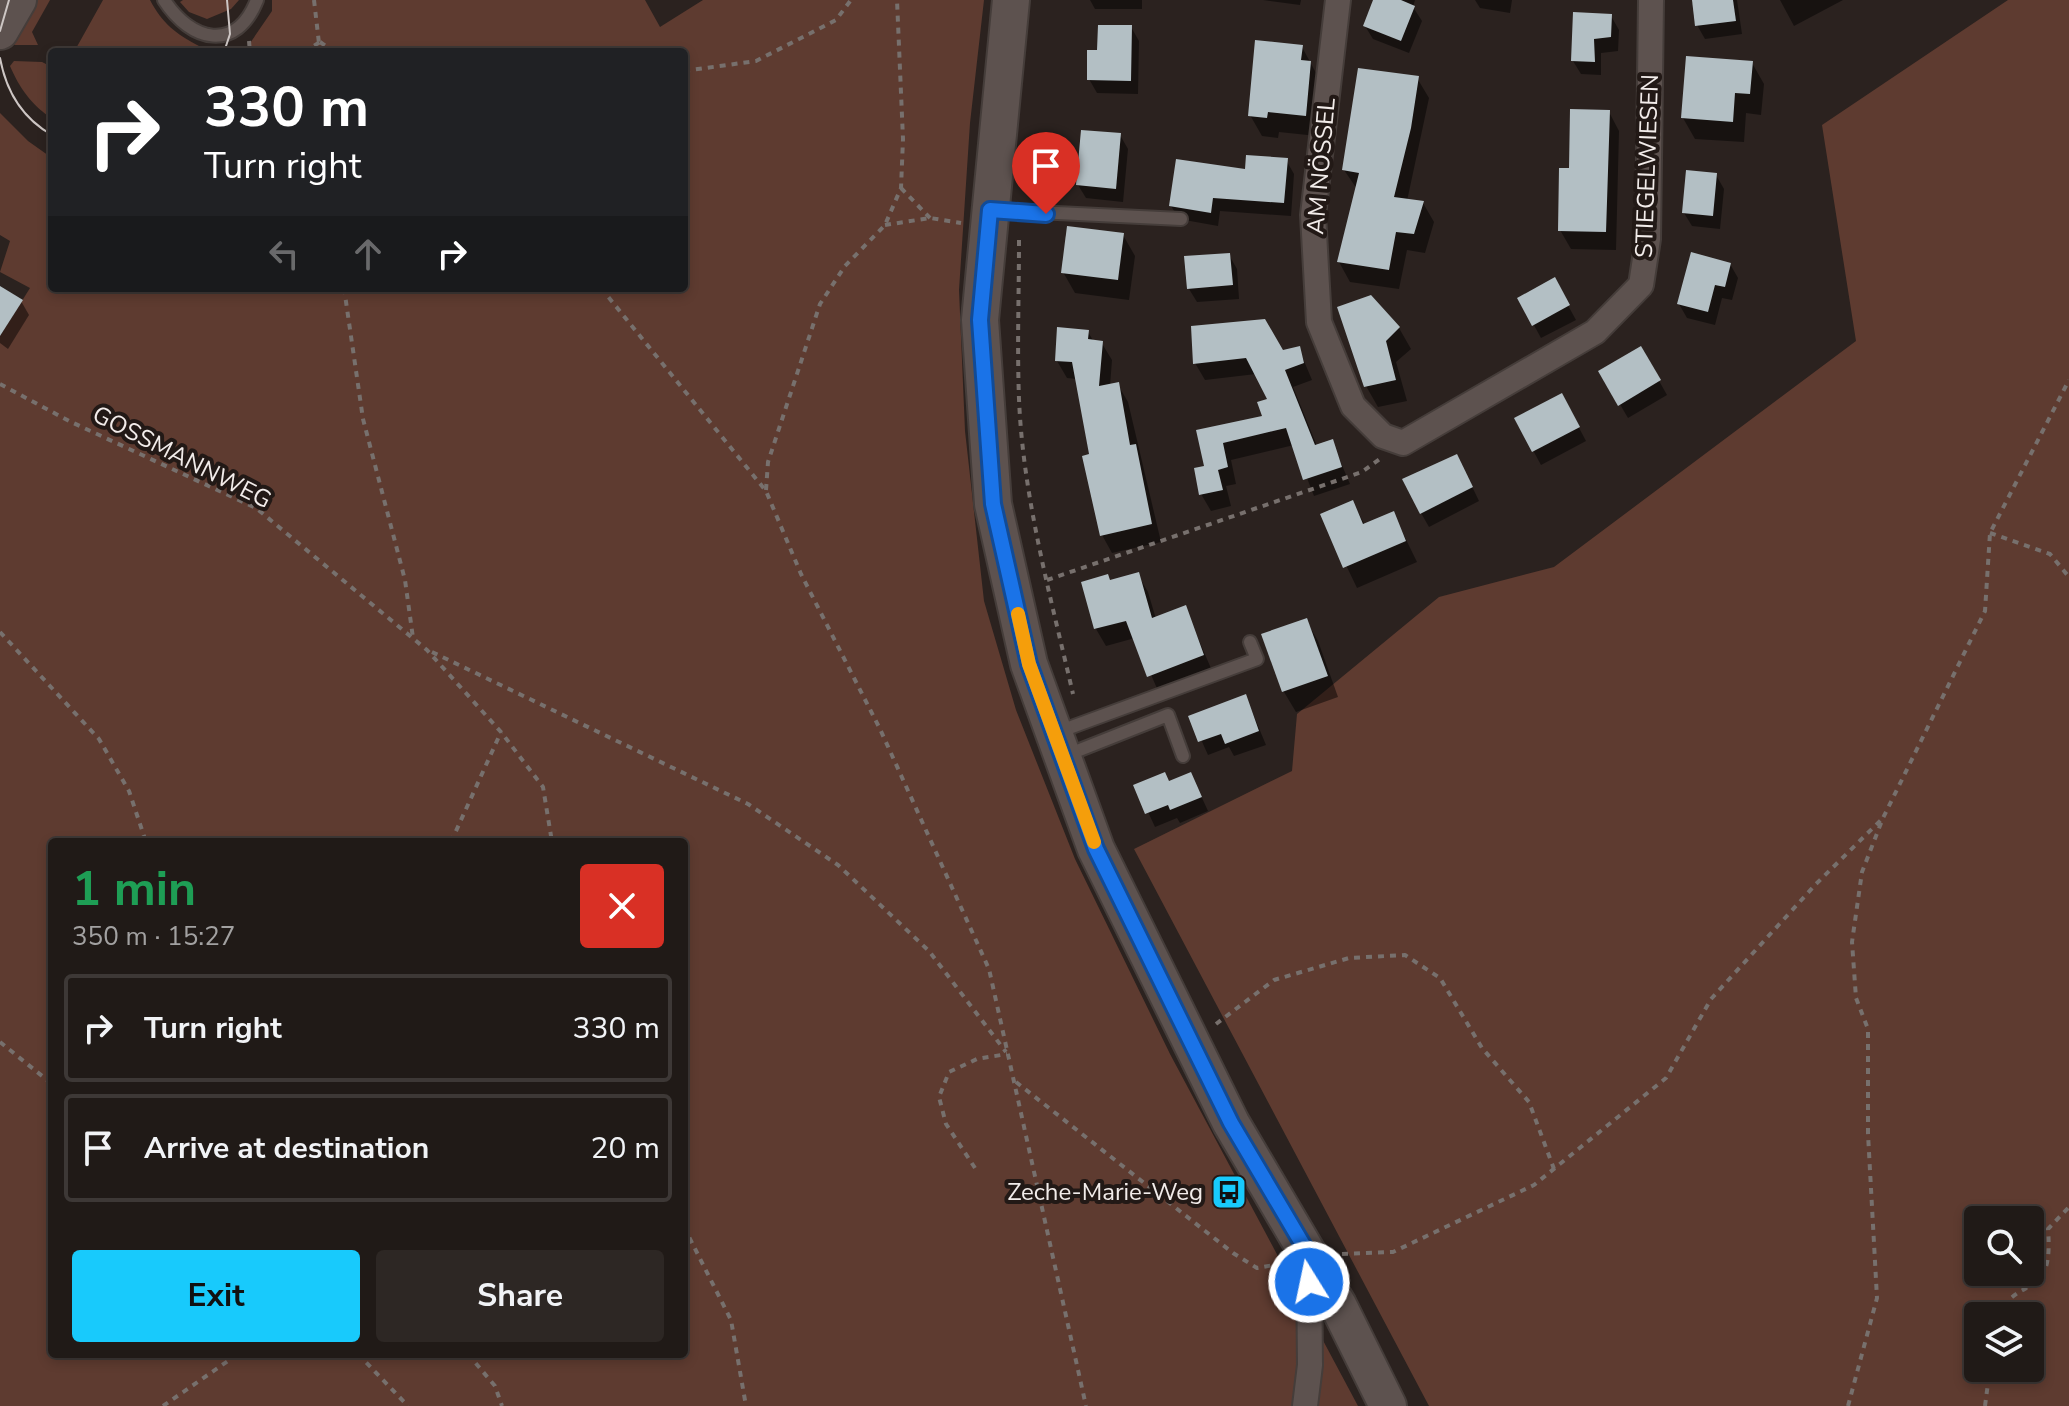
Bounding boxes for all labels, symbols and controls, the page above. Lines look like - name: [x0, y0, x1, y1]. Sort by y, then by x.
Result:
- text: 330 m: [204, 69, 369, 146]
- street label: STIEGELWIESEN: [1628, 74, 1666, 258]
- icon: right: [72, 80, 176, 184]
- street label: AM NÖSSEL: [1299, 96, 1343, 236]
- pin: [1012, 132, 1080, 214]
- text: Turn right: [204, 142, 361, 191]
- icon: arrive: [1024, 144, 1068, 188]
- icon: left: [262, 232, 306, 276]
- icon: ahead: [346, 232, 390, 276]
- icon: right: [430, 232, 474, 276]
- street label: GOSSMANNWEG: [87, 398, 277, 516]
- text: 1 min: [72, 856, 196, 922]
- button: close: [580, 864, 664, 948]
- text: 350 m · 15:27: [72, 919, 235, 954]
- icon: right: [76, 1006, 120, 1050]
- text: Turn right: [144, 1008, 282, 1049]
- text: 330 m: [573, 1008, 660, 1049]
- icon: arrive: [76, 1126, 120, 1170]
- text: Arrive at destination: [144, 1128, 429, 1169]
- text: 20 m: [591, 1128, 660, 1169]
- bus stop icon: Zeche-Marie-Weg: [1210, 1173, 1248, 1211]
- place label: Zeche-Marie-Weg: [1007, 1176, 1203, 1208]
- map controls: [1964, 1206, 2044, 1382]
- button: search: [1964, 1206, 2044, 1286]
- position arrow: [1267, 1240, 1351, 1324]
- button: Exit: [72, 1250, 360, 1342]
- button: Share: [376, 1250, 664, 1342]
- button: layers: [1964, 1302, 2044, 1382]

